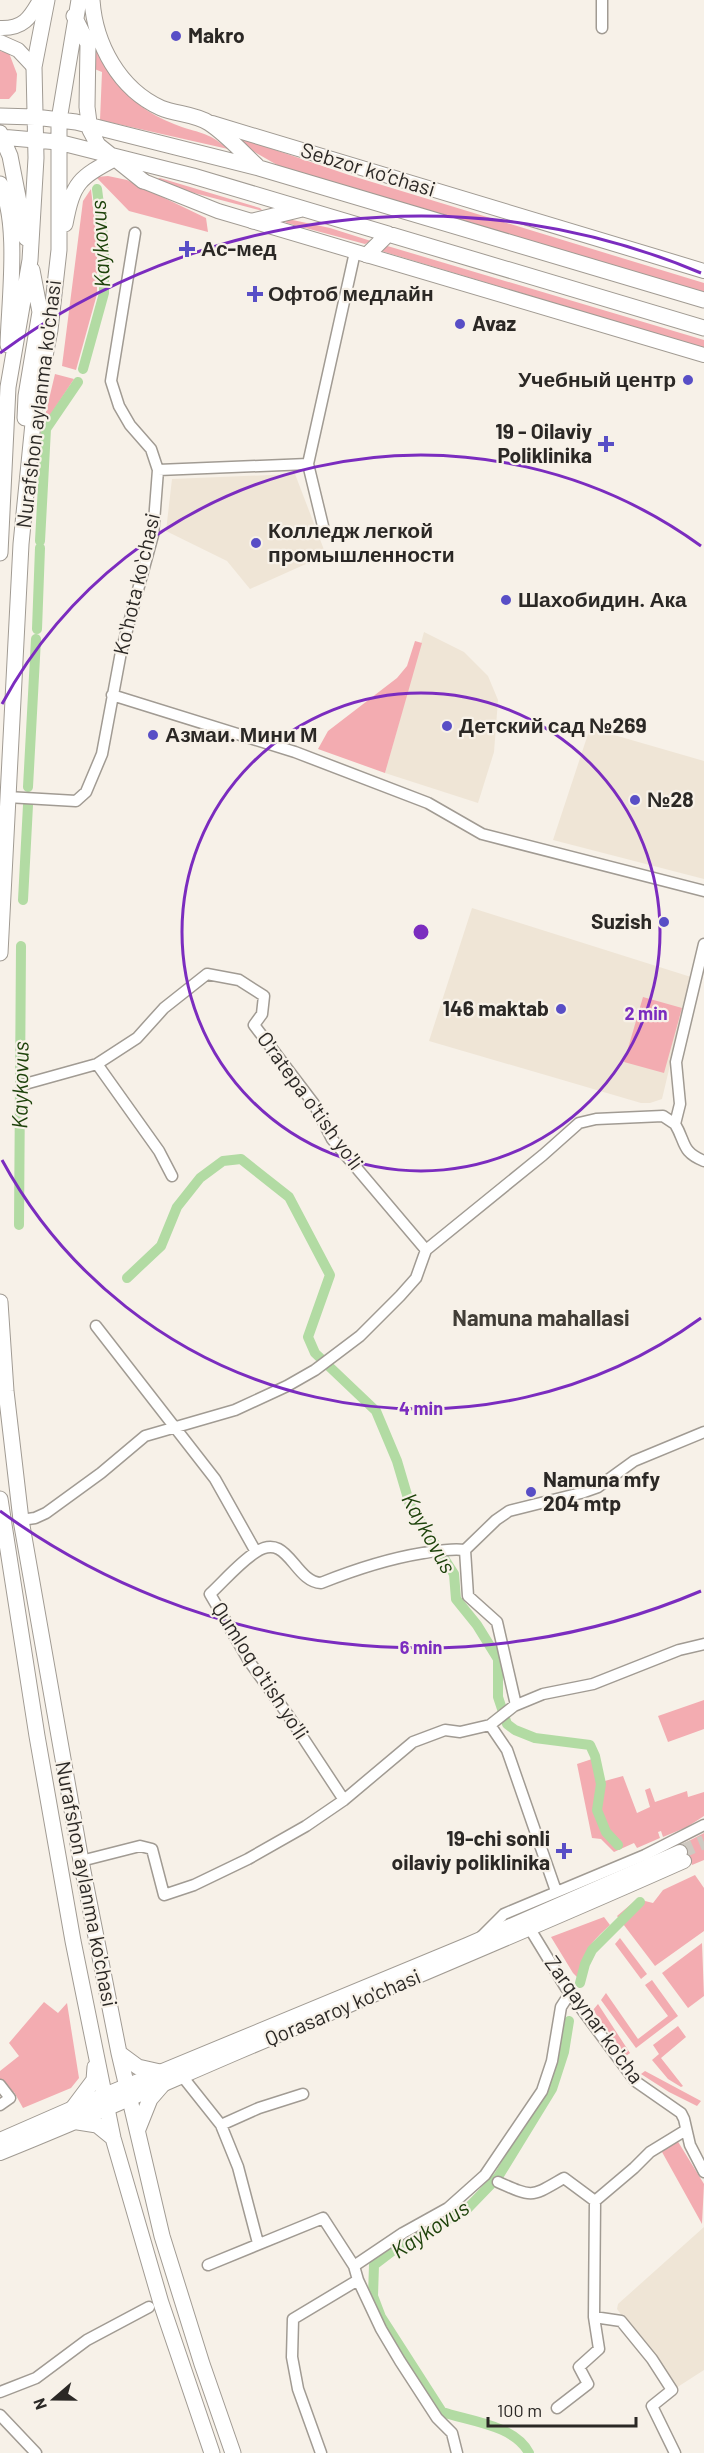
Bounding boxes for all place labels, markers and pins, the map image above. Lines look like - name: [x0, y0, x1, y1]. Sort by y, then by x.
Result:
- place label: Makro: [188, 22, 245, 47]
- marker: Makro: [169, 29, 183, 43]
- place label: Ас-мед: [201, 235, 277, 260]
- marker: Ас-мед: [178, 240, 196, 258]
- place label: Офтоб медлайн: [268, 280, 434, 305]
- marker: Офтоб медлайн: [246, 285, 264, 303]
- place label: Avaz: [472, 310, 516, 335]
- marker: Avaz: [453, 317, 467, 331]
- place label: Учебный центр: [518, 366, 676, 391]
- marker: Учебный центр: [681, 373, 695, 387]
- place label: 19 - Oilaviy Poliklinika: [495, 418, 592, 467]
- marker: 19 - Oilaviy Poliklinika: [597, 435, 615, 453]
- place label: Колледж легкой промышленности: [268, 517, 455, 566]
- marker: Колледж легкой промышленности: [249, 536, 263, 550]
- place label: Шахобидин. Ака: [518, 586, 687, 611]
- marker: Шахобидин. Ака: [499, 593, 513, 607]
- place label: Детский сад №269: [459, 712, 647, 737]
- marker: Детский сад №269: [440, 719, 454, 733]
- place label: Азмаи. Мини М: [165, 721, 318, 746]
- marker: Азмаи. Мини М: [146, 728, 160, 742]
- place label: №28: [647, 786, 694, 811]
- marker: №28: [628, 793, 642, 807]
- place label: Suzish: [591, 908, 652, 933]
- marker: Suzish: [657, 915, 671, 929]
- centre of rings: [411, 922, 431, 942]
- place label: 146 maktab: [443, 995, 549, 1020]
- marker: 146 maktab: [554, 1002, 568, 1016]
- place label: Namuna mfy 204 mtp: [543, 1466, 660, 1515]
- marker: Namuna mfy 204 mtp: [524, 1485, 538, 1499]
- place label: 19-chi sonli oilaviy poliklinika: [392, 1825, 550, 1874]
- marker: 19-chi sonli oilaviy poliklinika: [555, 1842, 573, 1860]

